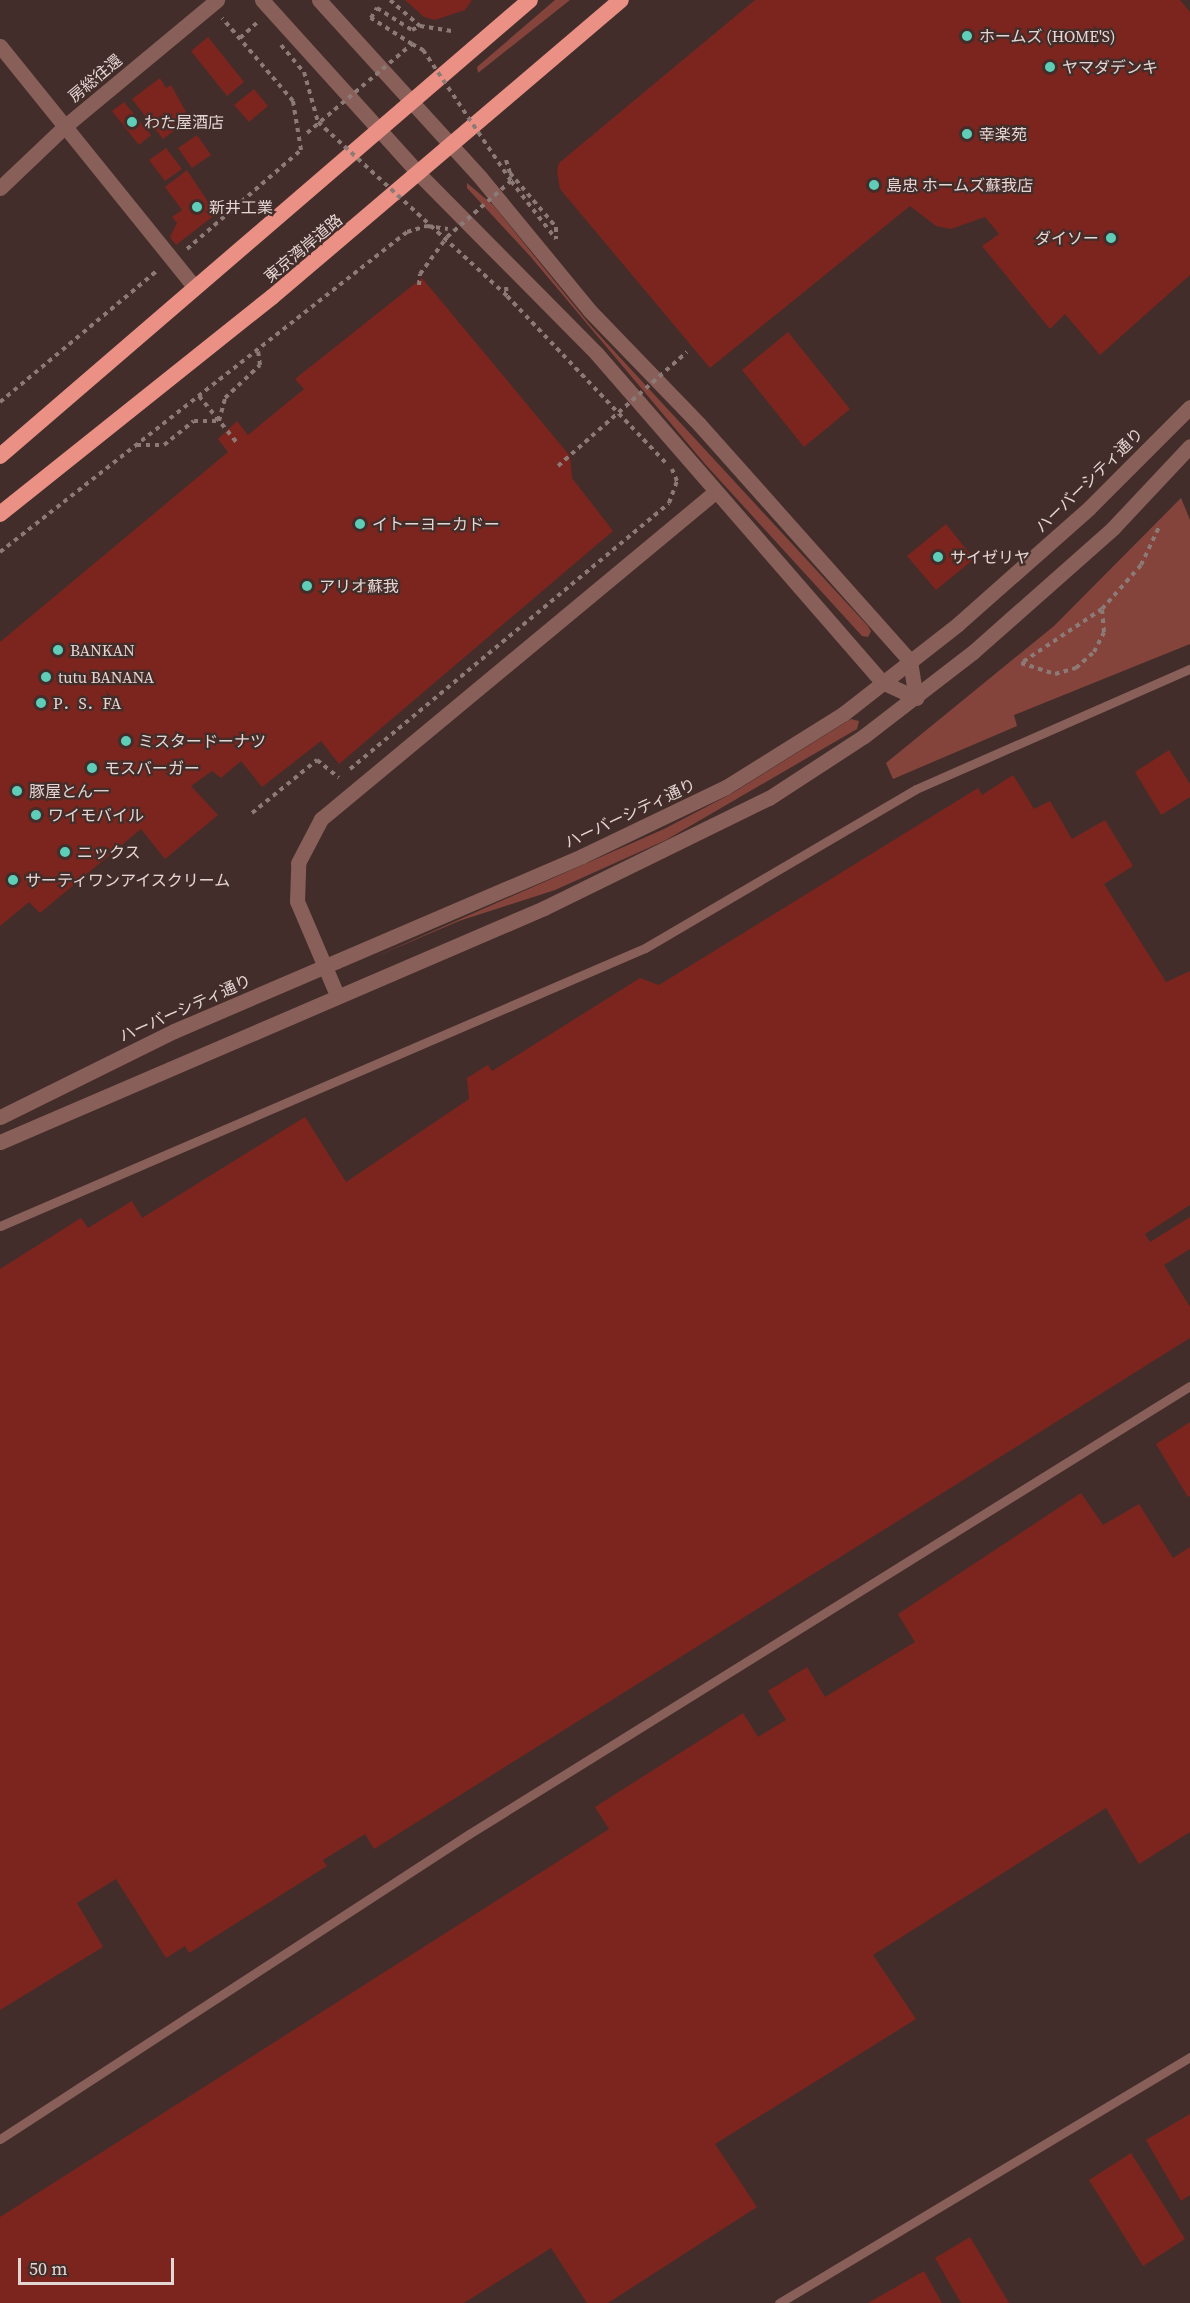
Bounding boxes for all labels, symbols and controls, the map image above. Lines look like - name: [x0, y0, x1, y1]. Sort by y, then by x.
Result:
- place label: ホームズ (HOME'S): [979, 26, 1116, 46]
- marker: ホームズ (HOME'S): [960, 29, 974, 43]
- street label: 房総往還: [64, 50, 126, 106]
- place label: ヤマダデンキ: [1062, 57, 1158, 77]
- marker: ヤマダデンキ: [1043, 60, 1057, 74]
- place label: わた屋酒店: [144, 112, 224, 132]
- marker: わた屋酒店: [125, 115, 139, 129]
- place label: 幸楽苑: [979, 124, 1027, 144]
- marker: 幸楽苑: [960, 127, 974, 141]
- place label: 島忠 ホームズ蘇我店: [886, 175, 1034, 195]
- marker: 島忠 ホームズ蘇我店: [867, 178, 881, 192]
- place label: 新井工業: [209, 197, 273, 217]
- marker: 新井工業: [190, 200, 204, 214]
- street label: 東京湾岸道路: [260, 210, 346, 286]
- place label: ダイソー: [1035, 228, 1099, 248]
- marker: ダイソー: [1104, 231, 1118, 245]
- street label: ハーバーシティ通り: [1031, 423, 1147, 537]
- place label: イトーヨーカドー: [372, 514, 500, 534]
- marker: イトーヨーカドー: [353, 517, 367, 531]
- place label: サイゼリヤ: [950, 547, 1030, 567]
- marker: サイゼリヤ: [931, 550, 945, 564]
- place label: アリオ蘇我: [319, 576, 399, 596]
- marker: アリオ蘇我: [300, 579, 314, 593]
- place label: BANKAN: [70, 640, 135, 660]
- marker: BANKAN: [51, 643, 65, 657]
- place label: tutu BANANA: [58, 667, 154, 687]
- marker: tutu BANANA: [39, 670, 53, 684]
- place label: P．S．FA: [53, 693, 121, 713]
- marker: P．S．FA: [34, 696, 48, 710]
- place label: ミスタードーナツ: [138, 731, 266, 751]
- marker: ミスタードーナツ: [119, 734, 133, 748]
- place label: モスバーガー: [104, 758, 200, 778]
- marker: モスバーガー: [85, 761, 99, 775]
- street label: ハーバーシティ通り: [561, 774, 699, 852]
- place label: 豚屋とん一: [29, 781, 109, 801]
- marker: 豚屋とん一: [10, 784, 24, 798]
- place label: ワイモバイル: [48, 805, 144, 825]
- marker: ワイモバイル: [29, 808, 43, 822]
- place label: ニックス: [77, 842, 141, 862]
- marker: ニックス: [58, 845, 72, 859]
- place label: サーティワンアイスクリーム: [25, 870, 233, 890]
- marker: サーティワンアイスクリーム: [6, 873, 20, 887]
- street label: ハーバーシティ通り: [115, 970, 255, 1046]
- scale bar: [21, 2246, 177, 2284]
- text: 50 m: [29, 2256, 67, 2281]

